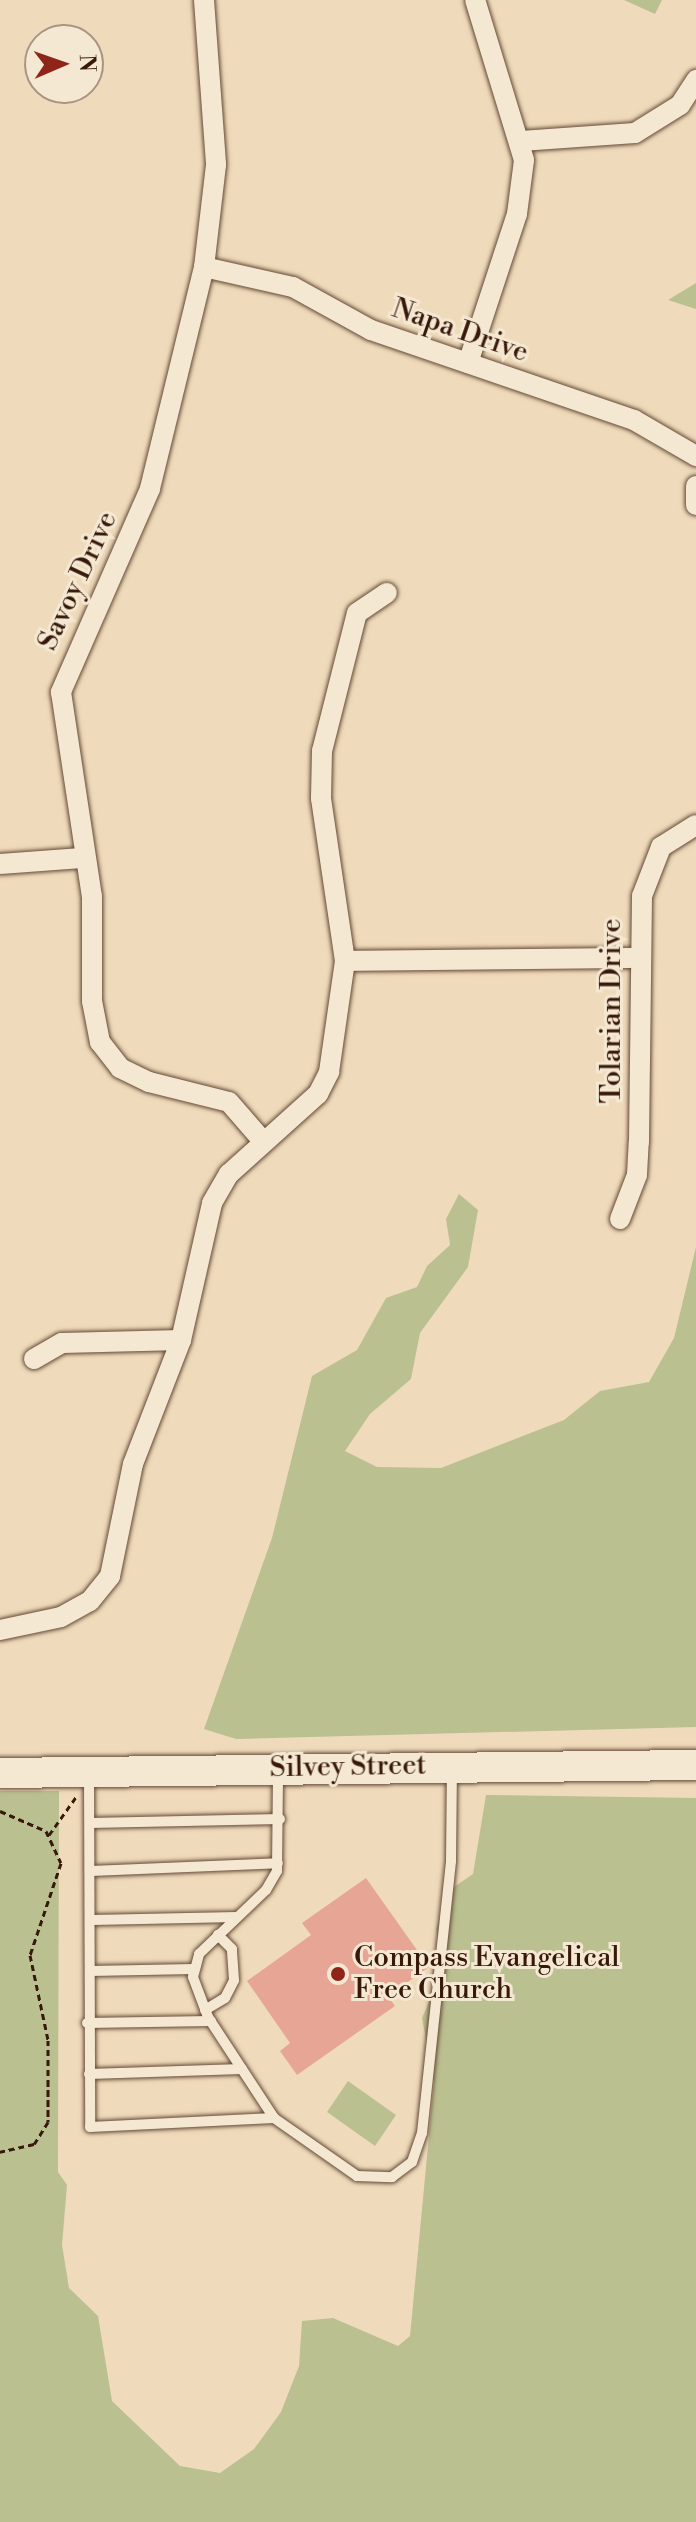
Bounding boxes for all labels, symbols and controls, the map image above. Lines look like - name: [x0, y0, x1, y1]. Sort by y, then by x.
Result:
- north arrow: [24, 24, 104, 104]
- text: N: [73, 54, 100, 72]
- street label: Napa Drive: [387, 292, 533, 370]
- street label: Savoy Drive: [31, 506, 125, 656]
- street label: Tolarian Drive: [595, 918, 629, 1104]
- street label: Silvey Street: [269, 1749, 427, 1785]
- place label: Compass Evangelical Free Church: [354, 1941, 620, 2007]
- marker: Compass Evangelical Free Church: [329, 1965, 347, 1983]

